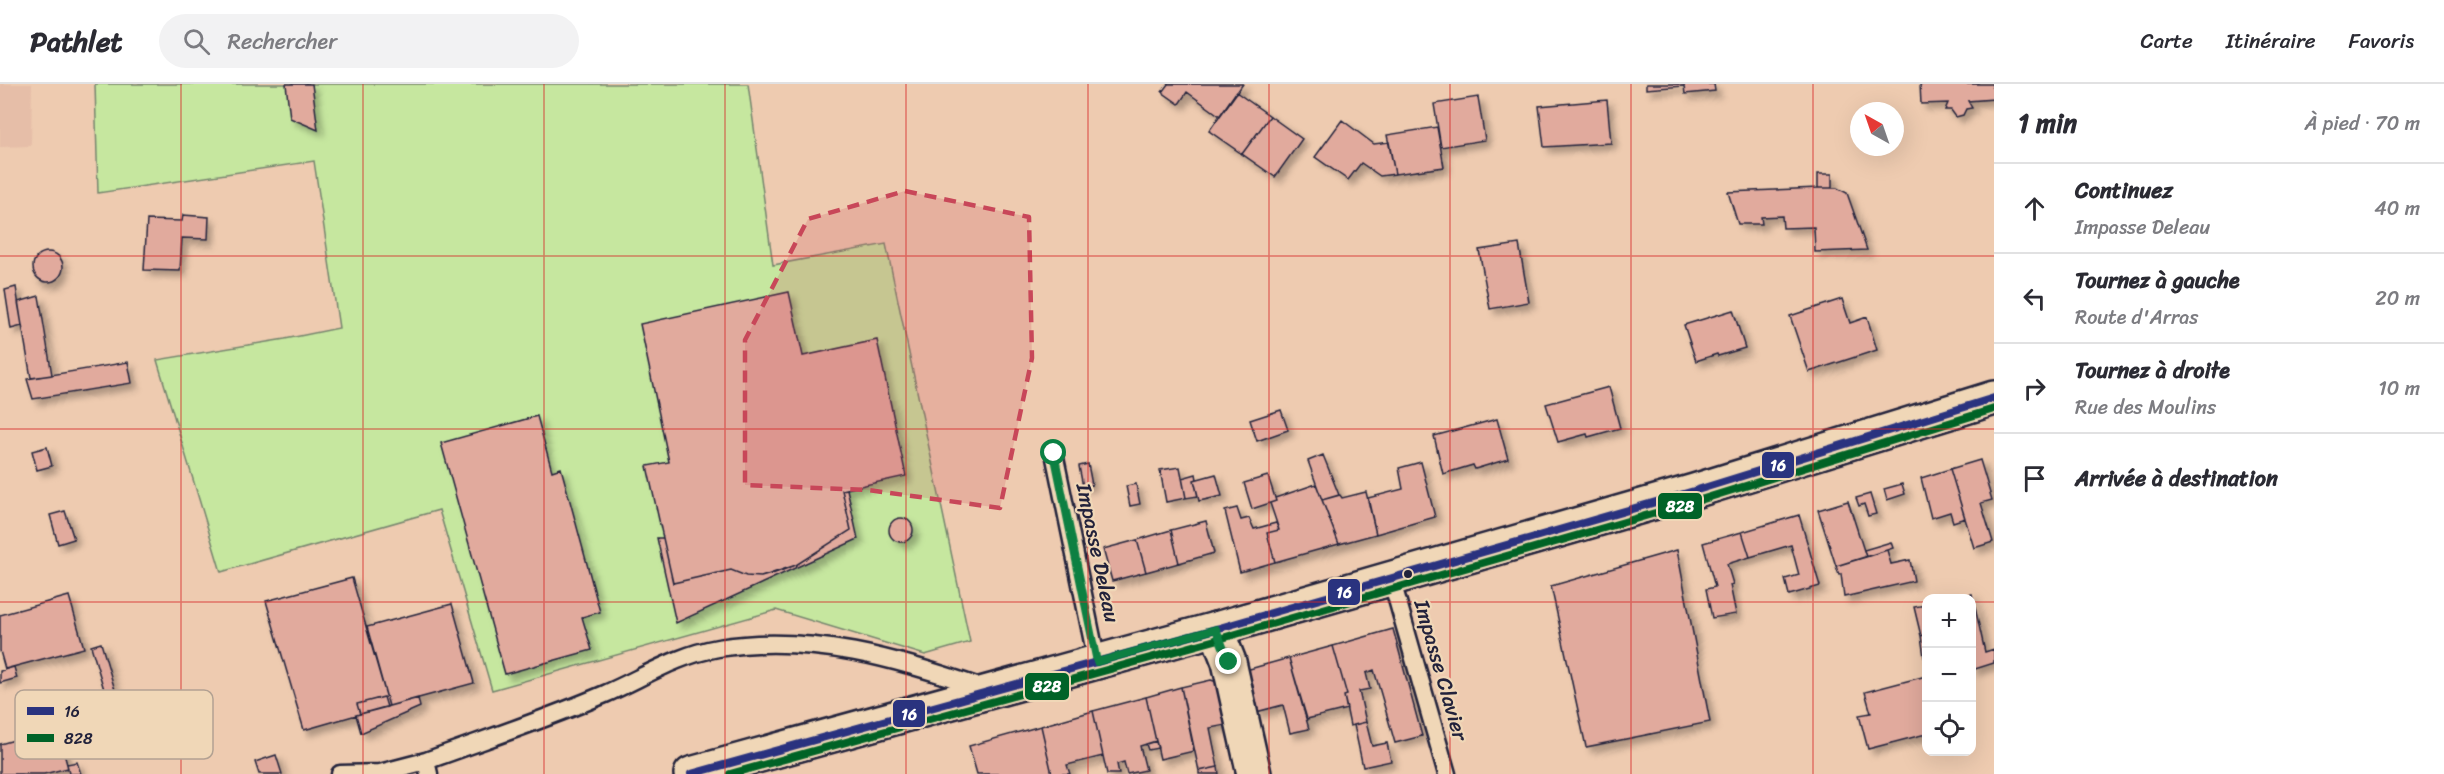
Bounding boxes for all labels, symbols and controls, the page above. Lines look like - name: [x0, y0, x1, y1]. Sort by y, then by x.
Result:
- search box: [159, 14, 579, 68]
- text: Pathlet: [30, 17, 123, 66]
- text: Rechercher: [228, 22, 337, 61]
- text: Carte: [2141, 22, 2193, 60]
- text: Itinéraire: [2226, 22, 2316, 60]
- text: Favoris: [2349, 22, 2414, 60]
- icon: search: [180, 25, 213, 58]
- text: 1 min: [2018, 100, 2077, 146]
- north arrow: [1850, 102, 1904, 156]
- text: À pied · 70 m: [2304, 106, 2420, 141]
- text: Continuez: [2075, 171, 2173, 210]
- text: 40 m: [2374, 191, 2420, 226]
- icon: ahead: [2018, 192, 2051, 225]
- text: Impasse Deleau: [2075, 210, 2210, 245]
- text: Tournez à gauche: [2075, 261, 2240, 300]
- text: 20 m: [2375, 281, 2420, 316]
- icon: left: [2018, 282, 2051, 315]
- text: Route d'Arras: [2075, 300, 2198, 335]
- text: Tournez à droite: [2075, 351, 2230, 390]
- text: 10 m: [2378, 371, 2420, 406]
- icon: right: [2018, 372, 2051, 405]
- text: Rue des Moulins: [2075, 390, 2216, 425]
- route start: [1040, 439, 1066, 465]
- line badge: 16: [1761, 451, 1795, 479]
- text: 16: [1770, 451, 1786, 480]
- text: Arrivée à destination: [2075, 459, 2278, 498]
- icon: arrive: [2018, 462, 2051, 495]
- street label: Impasse Deleau: [1064, 479, 1131, 626]
- line badge: 828: [1657, 492, 1703, 520]
- text: 828: [1665, 492, 1695, 521]
- unlabelled marker: [1402, 568, 1414, 580]
- line badge: 16: [1327, 578, 1361, 606]
- text: 16: [1336, 578, 1352, 607]
- street label: Impasse Clavier: [1402, 594, 1480, 746]
- map controls: [1922, 594, 1976, 756]
- button: +: [1922, 594, 1976, 648]
- route end: [1215, 648, 1241, 674]
- button: −: [1922, 648, 1976, 702]
- line badge: 828: [1024, 672, 1070, 701]
- text: 828: [1032, 672, 1062, 701]
- legend: [15, 690, 213, 759]
- text: 16: [64, 697, 80, 726]
- line badge: 16: [892, 699, 926, 728]
- text: 16: [901, 700, 917, 729]
- button: locate: [1922, 702, 1976, 756]
- text: 828: [64, 724, 93, 753]

